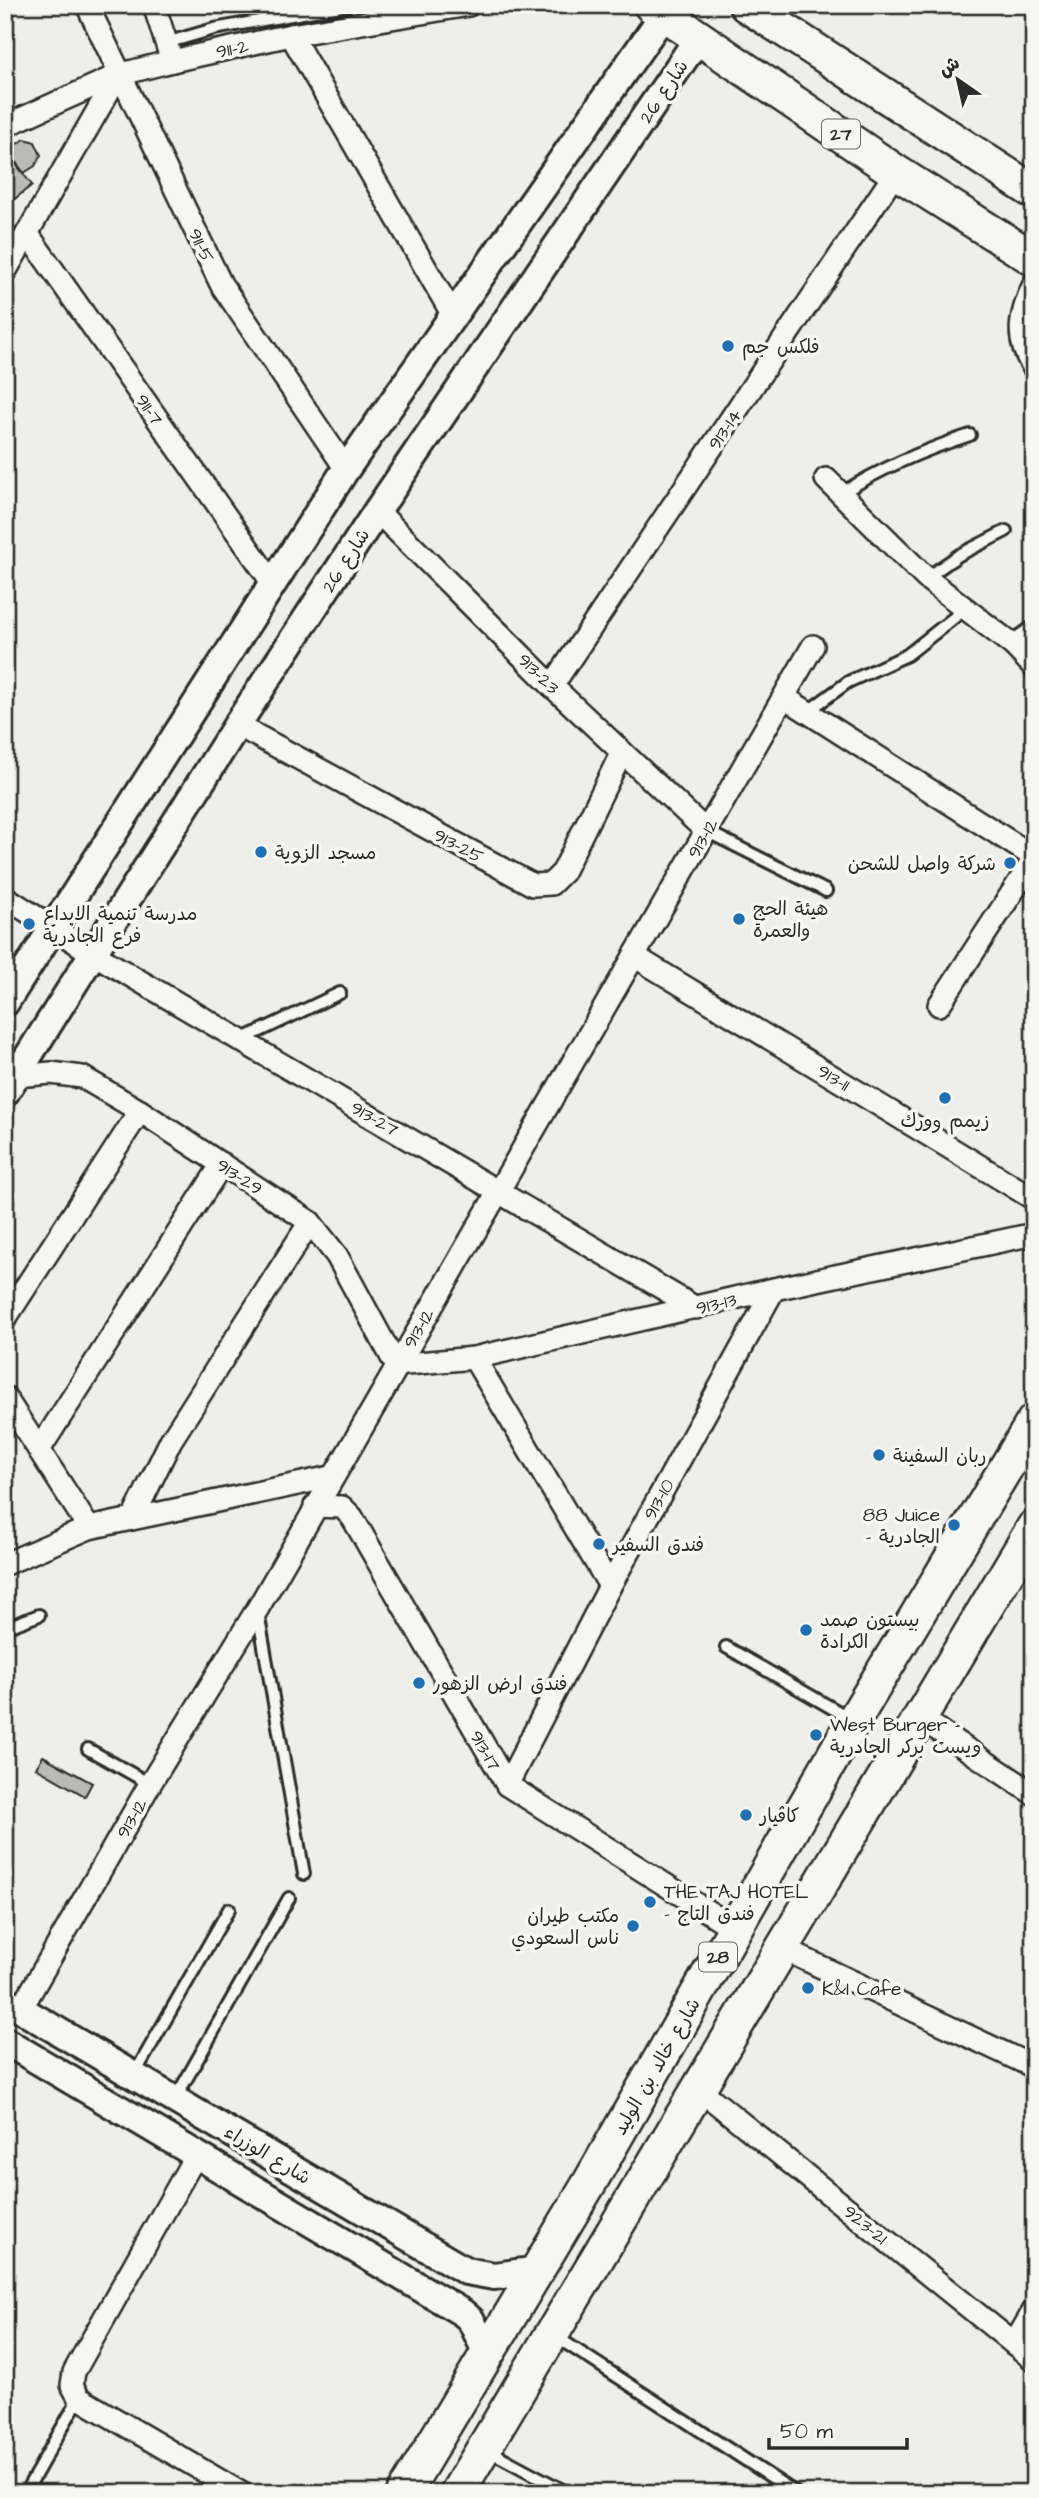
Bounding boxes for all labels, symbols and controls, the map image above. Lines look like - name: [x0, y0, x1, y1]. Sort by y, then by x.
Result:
- street label: 911-2: [214, 33, 251, 66]
- north arrow: [923, 46, 993, 116]
- text: ش: [933, 50, 966, 84]
- street label: شارع 26: [633, 55, 695, 129]
- road number: 27: [822, 119, 860, 148]
- street label: 911-5: [181, 224, 221, 268]
- place label: فلكس جم: [742, 334, 820, 361]
- marker: فلكس جم: [720, 338, 736, 354]
- street label: 911-7: [128, 388, 170, 431]
- street label: 913-14: [702, 404, 749, 456]
- street label: شارع 26: [315, 523, 377, 598]
- street label: 913-23: [511, 647, 565, 701]
- street label: 913-12: [681, 814, 726, 864]
- street label: 913-25: [428, 822, 489, 871]
- place label: مسجد الزوية: [275, 840, 376, 867]
- marker: مسجد الزوية: [253, 844, 269, 860]
- place label: شركة واصل للشحن: [848, 851, 996, 878]
- marker: شركة واصل للشحن: [1002, 855, 1018, 871]
- place label: هيئة الحج والعمرة: [753, 896, 828, 945]
- place label: مدرسة تنمية الابداع فرع الجادرية: [43, 901, 197, 950]
- marker: هيئة الحج والعمرة: [731, 911, 747, 927]
- marker: مدرسة تنمية الابداع فرع الجادرية: [21, 916, 37, 932]
- street label: 913-11: [812, 1058, 855, 1099]
- marker: زيمم وورك: [937, 1090, 953, 1106]
- street label: 913-27: [345, 1095, 404, 1144]
- place label: زيمم وورك: [901, 1108, 989, 1135]
- street label: 913-29: [211, 1152, 268, 1202]
- street label: 913-13: [693, 1286, 740, 1323]
- street label: 913-12: [397, 1304, 442, 1354]
- place label: ربان السفينة: [893, 1443, 987, 1470]
- marker: ربان السفينة: [871, 1447, 887, 1463]
- street label: 913-10: [637, 1474, 682, 1525]
- place label: 88 Juice - الجادرية: [863, 1502, 940, 1551]
- marker: 88 Juice - الجادرية: [946, 1517, 962, 1533]
- place label: فندق السفير: [611, 1532, 704, 1559]
- marker: فندق السفير: [591, 1536, 607, 1552]
- place label: بيستون صمد الكرادة: [820, 1607, 920, 1656]
- marker: بيستون صمد الكرادة: [798, 1622, 814, 1638]
- place label: فندق ارض الزهور: [432, 1671, 567, 1698]
- marker: فندق ارض الزهور: [411, 1675, 427, 1691]
- place label: West Burger - ويست بركر الجادرية: [830, 1712, 981, 1761]
- street label: 913-17: [462, 1725, 507, 1776]
- marker: West Burger - ويست بركر الجادرية: [808, 1727, 824, 1743]
- street label: 913-12: [110, 1794, 155, 1844]
- place label: كاڤيار: [758, 1803, 799, 1830]
- marker: كاڤيار: [738, 1807, 754, 1823]
- place label: THE TAJ HOTEL - فندق التاج: [664, 1879, 808, 1928]
- marker: THE TAJ HOTEL - فندق التاج: [642, 1894, 658, 1910]
- place label: مكتب طيران ناس السعودي: [511, 1903, 619, 1952]
- marker: مكتب طيران ناس السعودي: [625, 1918, 641, 1934]
- road number: 28: [699, 1942, 737, 1971]
- place label: K&I Cafe: [822, 1976, 901, 2003]
- marker: K&I Cafe: [800, 1980, 816, 1996]
- street label: شارع خالد بن الوليد: [607, 1993, 708, 2140]
- street label: شارع الوزراء: [219, 2119, 315, 2192]
- street label: 923-21: [837, 2199, 894, 2252]
- scale bar: [769, 2407, 908, 2451]
- text: 50 m: [780, 2417, 834, 2446]

